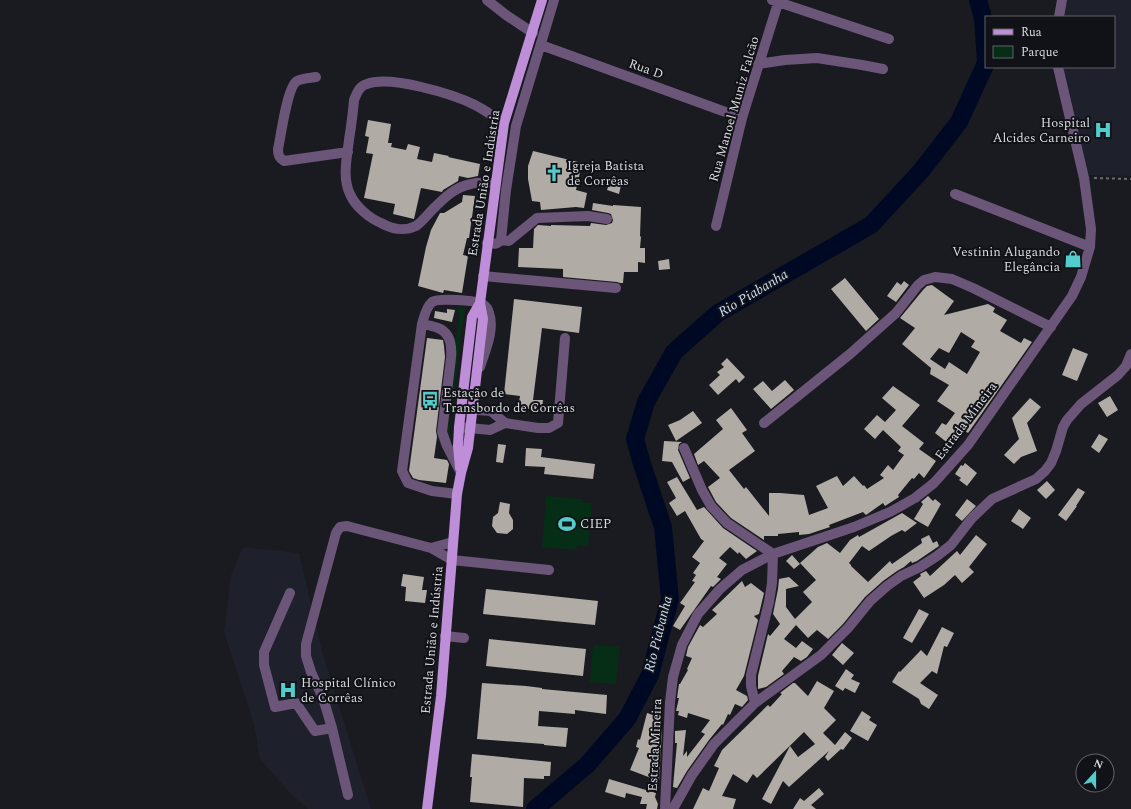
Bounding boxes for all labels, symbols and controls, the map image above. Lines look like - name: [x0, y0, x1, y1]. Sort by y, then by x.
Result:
- legend: [985, 16, 1115, 68]
- text: Rua: [1021, 23, 1042, 42]
- street label: Rua Manoel Muniz Falcão: [704, 34, 764, 184]
- text: Parque: [1021, 43, 1058, 62]
- street label: Rua D: [626, 54, 666, 84]
- street label: Estrada União e Indústria: [463, 108, 506, 258]
- place label: Hospital Alcides Carneiro: [993, 113, 1090, 148]
- hospital icon: Hospital Alcides Carneiro: [1093, 120, 1113, 140]
- place label: Igreja Batista de Corrêas: [567, 156, 645, 191]
- church icon: Igreja Batista de Corrêas: [544, 163, 564, 183]
- place label: Vestinin Alugando Elegância: [952, 242, 1061, 277]
- shop icon: Vestinin Alugando Elegância: [1063, 249, 1083, 269]
- water label: Rio Piabanha: [714, 264, 792, 322]
- street label: Estrada Mineira: [930, 377, 1002, 464]
- place label: Estação de Transbordo de Corrêas: [443, 383, 575, 418]
- bus stop icon: Estação de Transbordo de Corrêas: [420, 390, 440, 410]
- sports icon: CIEP: [557, 514, 577, 534]
- place label: CIEP: [580, 514, 611, 534]
- street label: Estrada União e Indústria: [416, 565, 448, 715]
- water label: Rio Piabanha: [638, 593, 678, 675]
- place label: Hospital Clínico de Corrêas: [301, 673, 396, 708]
- hospital icon: Hospital Clínico de Corrêas: [278, 680, 298, 700]
- street label: Estrada Mineira: [643, 697, 667, 792]
- north arrow: [1075, 753, 1115, 793]
- text: N: [1091, 755, 1106, 774]

